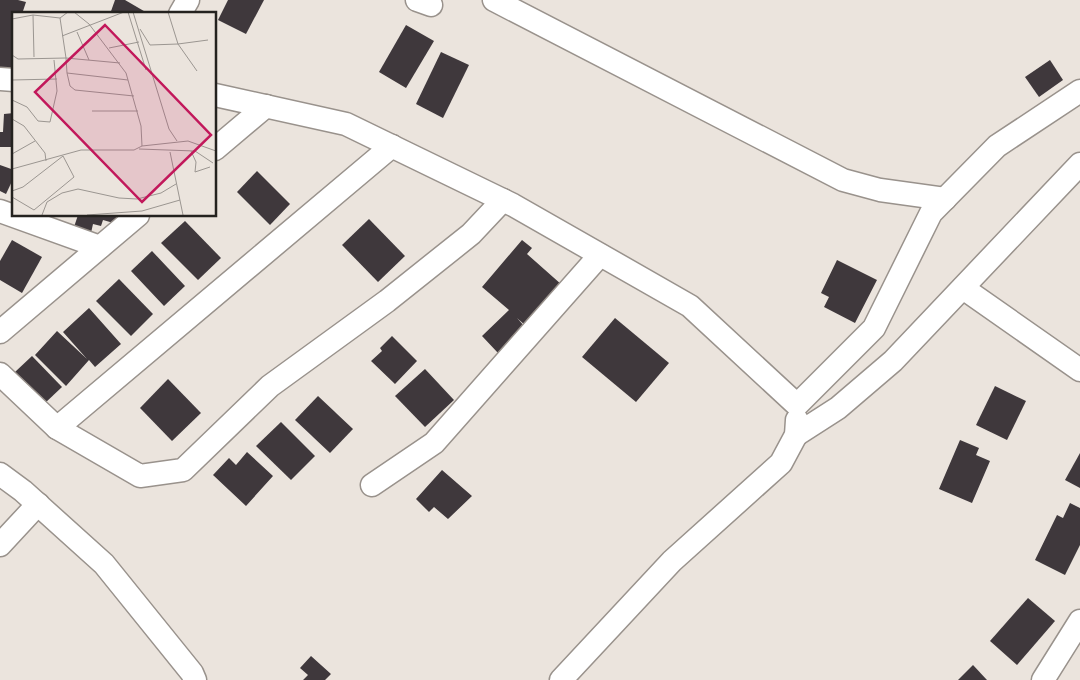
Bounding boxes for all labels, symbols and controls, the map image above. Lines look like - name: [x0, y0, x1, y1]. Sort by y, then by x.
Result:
- inset map: [12, 12, 216, 216]

